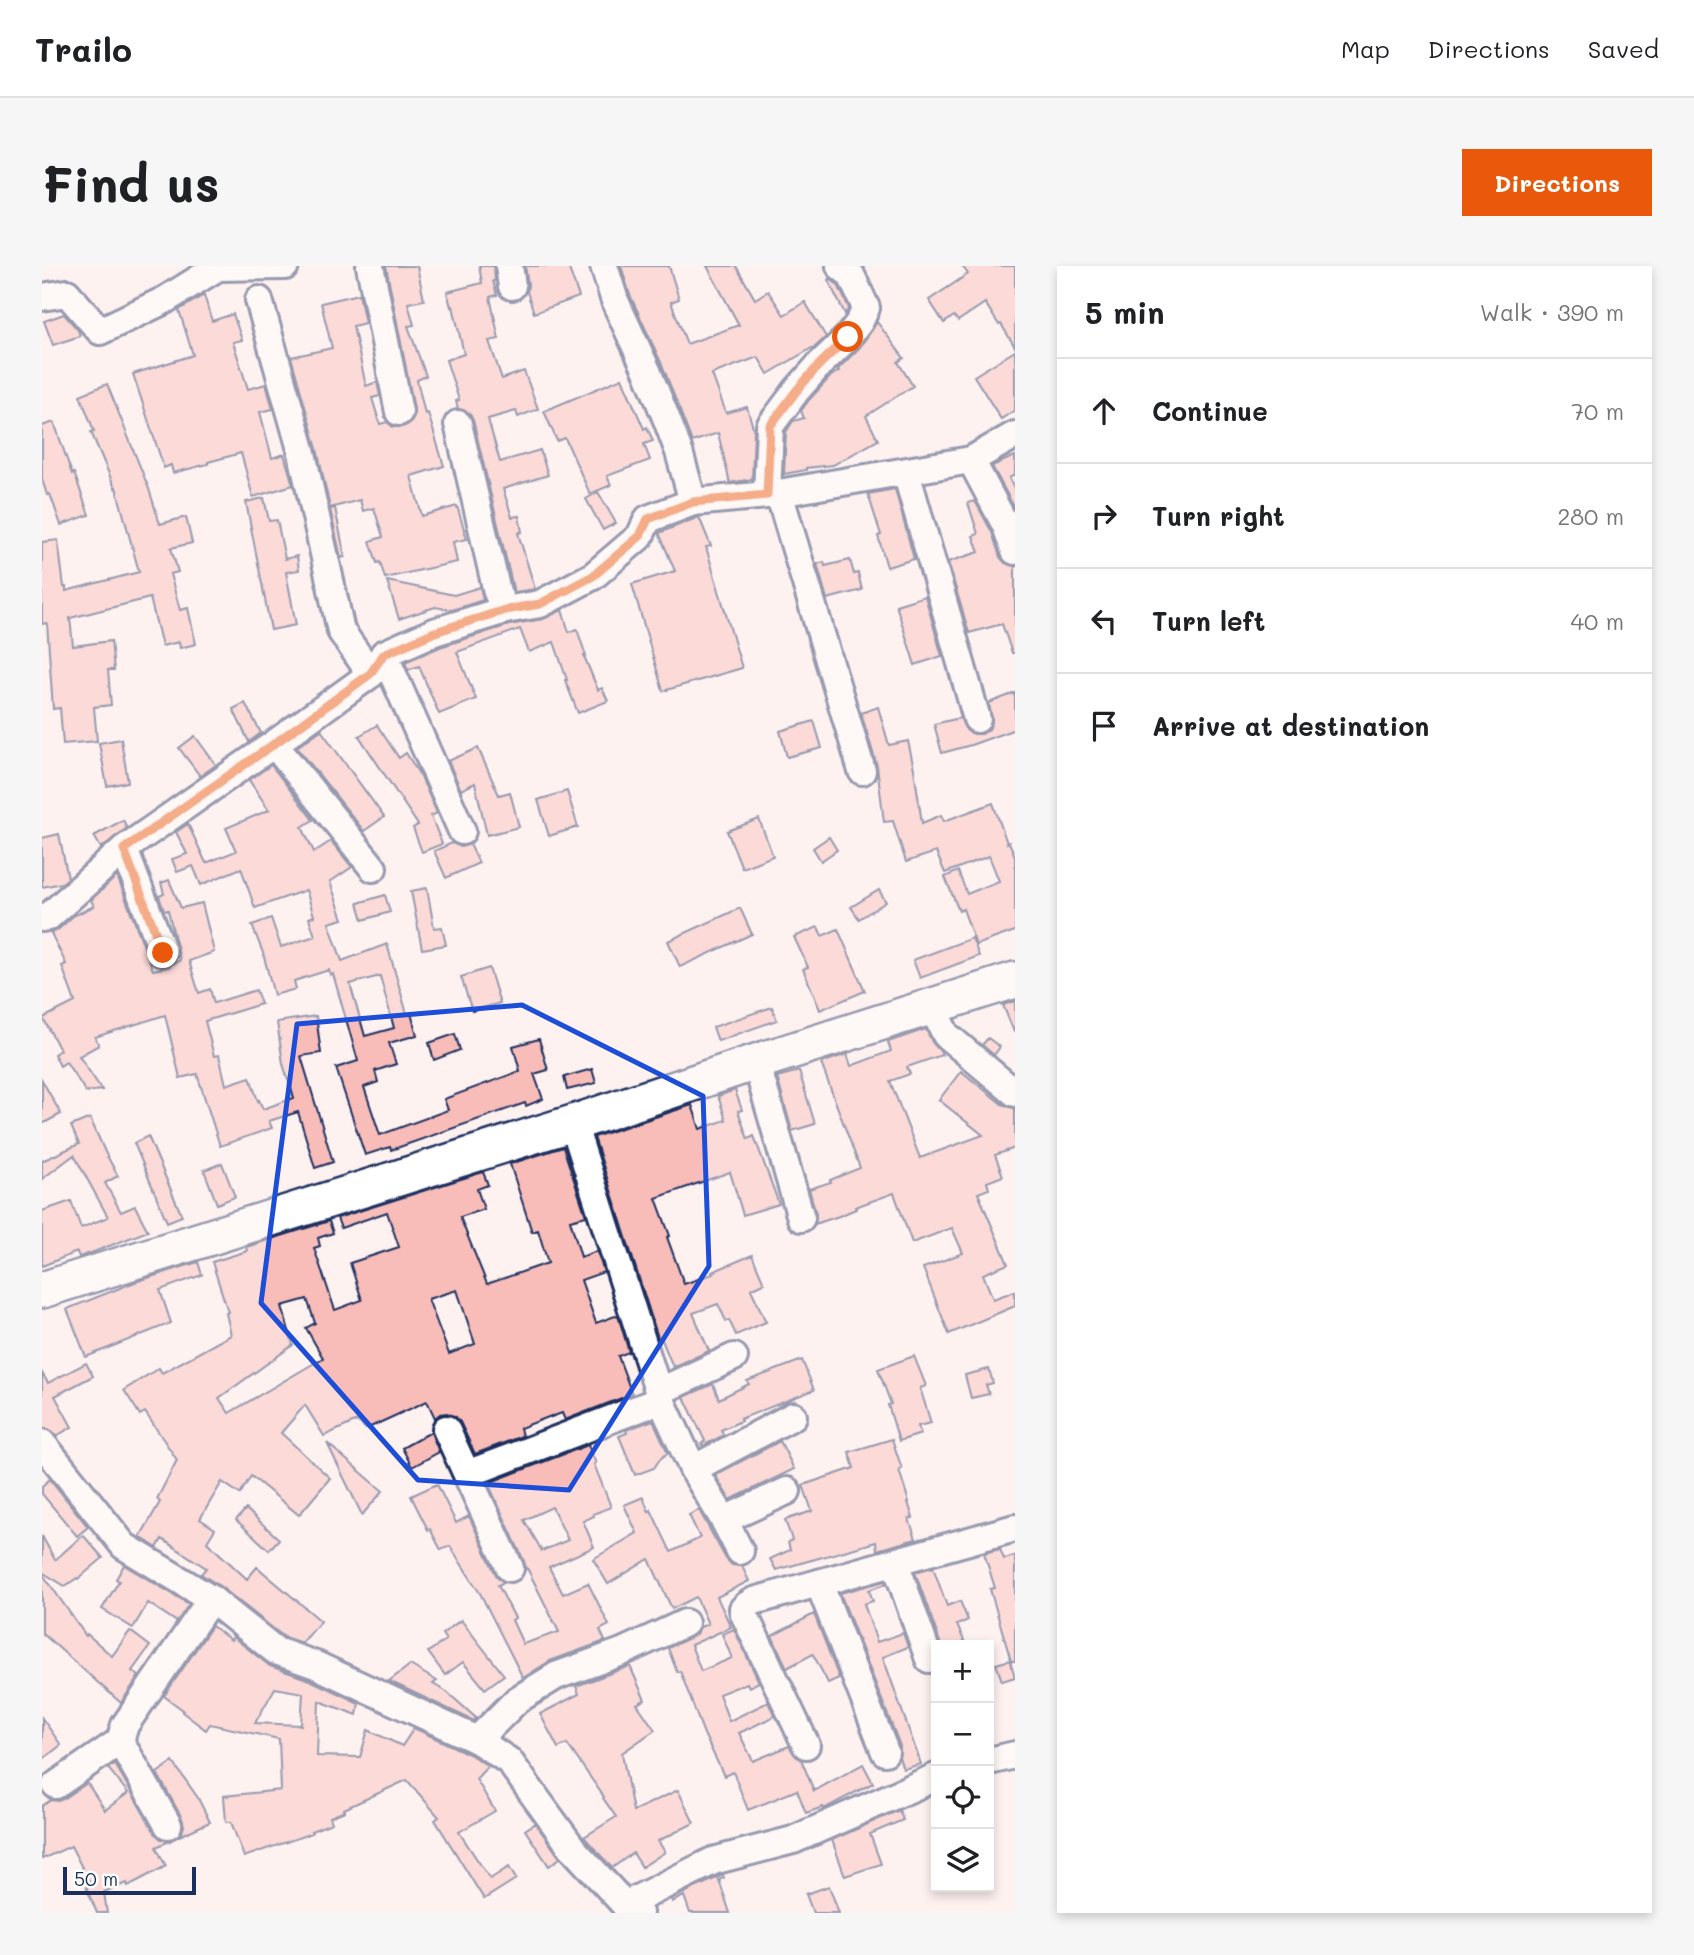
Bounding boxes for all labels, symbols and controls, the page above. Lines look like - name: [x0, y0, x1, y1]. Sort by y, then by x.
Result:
- text: Trailo: [35, 27, 132, 70]
- text: Map: [1341, 33, 1390, 64]
- text: Directions: [1428, 33, 1550, 64]
- text: Saved: [1588, 33, 1659, 64]
- button: Directions: [1462, 149, 1652, 216]
- text: Find us: [42, 151, 220, 214]
- text: 5 min: [1085, 292, 1165, 332]
- text: Walk · 390 m: [1480, 297, 1624, 327]
- route start: [832, 321, 863, 352]
- icon: ahead: [1085, 392, 1123, 430]
- text: Continue: [1152, 394, 1268, 428]
- text: 70 m: [1571, 396, 1624, 426]
- icon: right: [1085, 497, 1123, 535]
- text: Turn right: [1152, 499, 1285, 533]
- text: 280 m: [1557, 501, 1624, 531]
- icon: left: [1085, 602, 1123, 640]
- text: Turn left: [1152, 604, 1265, 638]
- text: 40 m: [1571, 606, 1624, 636]
- icon: arrive: [1085, 707, 1123, 745]
- text: Arrive at destination: [1152, 709, 1429, 743]
- route end: [147, 937, 178, 968]
- map controls: [931, 1640, 994, 1892]
- button: +: [931, 1640, 994, 1703]
- button: −: [931, 1703, 994, 1766]
- button: locate: [931, 1766, 994, 1829]
- button: layers: [931, 1829, 994, 1892]
- scale bar: [63, 1864, 196, 1896]
- text: 50 m: [74, 1866, 118, 1891]

